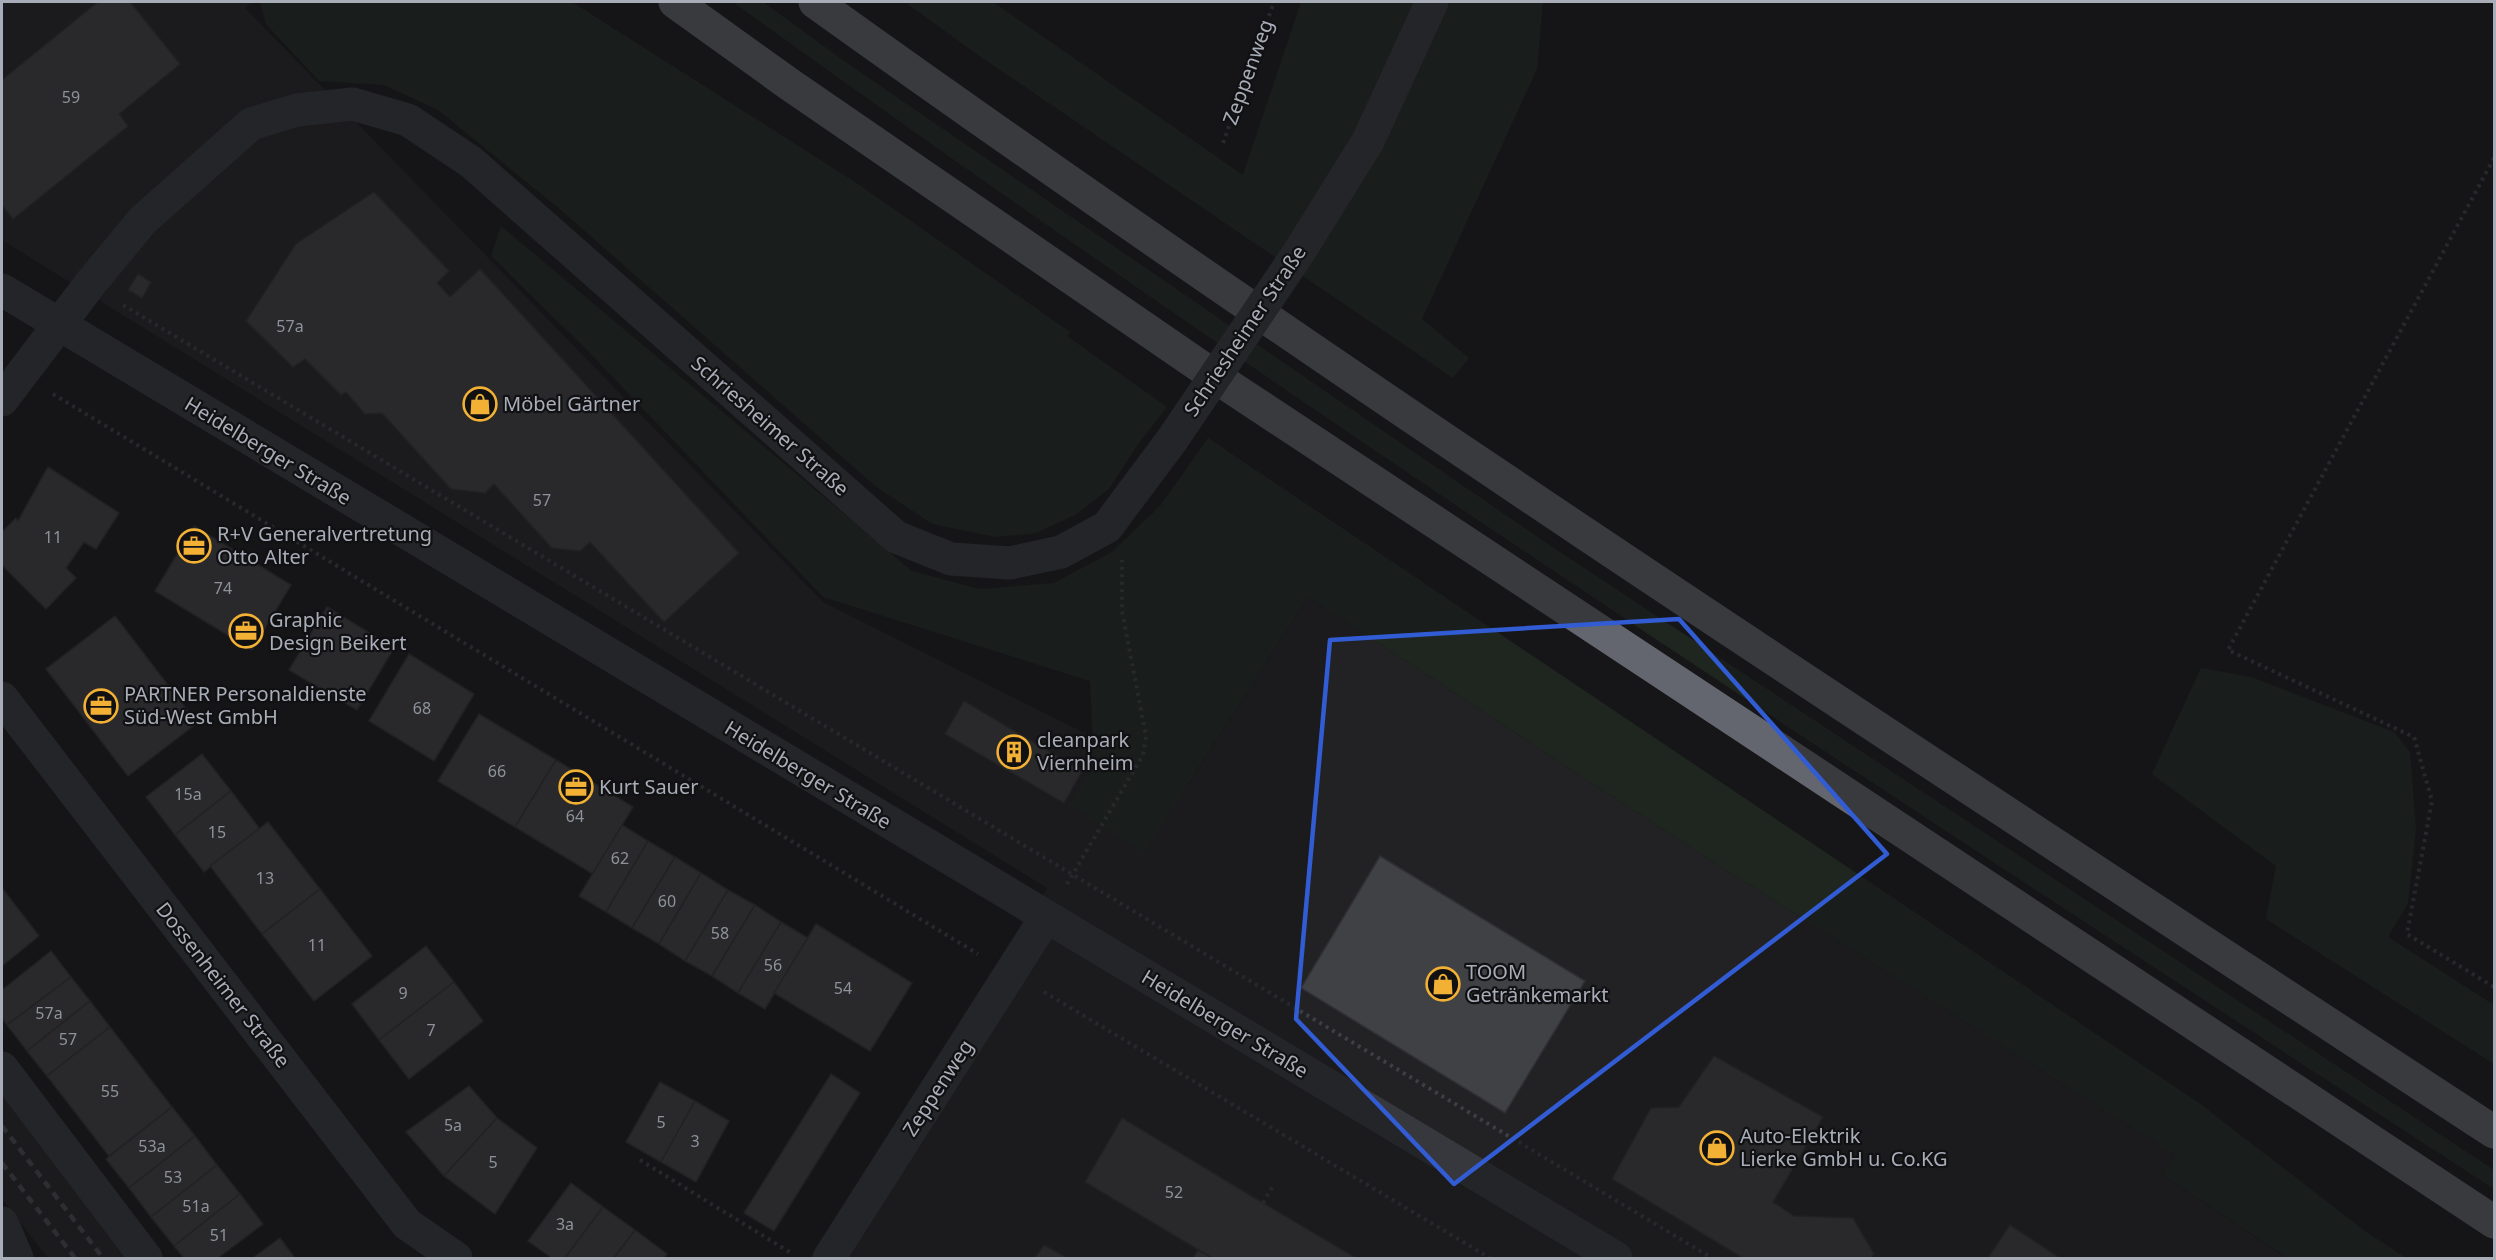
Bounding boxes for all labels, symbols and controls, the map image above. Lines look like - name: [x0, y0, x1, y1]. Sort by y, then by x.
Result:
- street label: Zeppenweg: [1216, 15, 1279, 128]
- house number: 59: [62, 86, 80, 108]
- street label: Schriesheimer Straße: [1177, 240, 1312, 421]
- house number: 57a: [276, 315, 304, 337]
- street label: Schriesheimer Straße: [686, 350, 855, 502]
- shop icon: Möbel Gärtner: [462, 386, 498, 422]
- street label: Heidelberger Straße: [180, 390, 357, 511]
- place label: Möbel Gärtner: [503, 390, 640, 417]
- house number: 57: [533, 489, 551, 511]
- place label: R+V Generalvertretung Otto Alter: [217, 520, 432, 570]
- house number: 11: [44, 526, 62, 548]
- office icon: R+V Generalvertretung Otto Alter: [176, 528, 212, 564]
- house number: 74: [214, 577, 232, 599]
- place label: Graphic Design Beikert: [269, 606, 406, 656]
- office icon: Graphic Design Beikert: [228, 613, 264, 649]
- place label: PARTNER Personaldienste Süd-West GmbH: [124, 680, 367, 730]
- office icon: PARTNER Personaldienste Süd-West GmbH: [83, 688, 119, 724]
- house number: 68: [413, 697, 431, 719]
- street label: Heidelberger Straße: [720, 714, 897, 835]
- place label: cleanpark Viernheim: [1037, 726, 1134, 776]
- building icon: cleanpark Viernheim: [996, 734, 1032, 770]
- house number: 66: [488, 760, 506, 782]
- office icon: Kurt Sauer: [558, 769, 594, 805]
- place label: Kurt Sauer: [599, 773, 699, 800]
- house number: 15a: [174, 783, 202, 805]
- house number: 64: [566, 805, 584, 827]
- house number: 15: [208, 821, 226, 843]
- house number: 62: [611, 847, 629, 869]
- house number: 13: [256, 867, 274, 889]
- house number: 60: [658, 890, 676, 912]
- street label: Dossenheimer Straße: [150, 896, 296, 1073]
- house number: 58: [711, 922, 729, 944]
- house number: 11: [308, 934, 326, 956]
- house number: 56: [764, 954, 782, 976]
- place label: TOOM Getränkemarkt: [1466, 958, 1609, 1008]
- street label: Heidelberger Straße: [1137, 963, 1314, 1084]
- shop icon: TOOM Getränkemarkt: [1425, 966, 1461, 1002]
- house number: 54: [834, 977, 852, 999]
- house number: 9: [398, 982, 408, 1004]
- house number: 57a: [35, 1002, 63, 1024]
- house number: 7: [426, 1019, 436, 1041]
- house number: 57: [59, 1028, 77, 1050]
- street label: Zeppenweg: [896, 1034, 979, 1141]
- house number: 55: [101, 1080, 119, 1102]
- house number: 5: [656, 1111, 666, 1133]
- house number: 5a: [444, 1114, 462, 1136]
- place label: Auto-Elektrik Lierke GmbH u. Co.KG: [1740, 1122, 1947, 1172]
- house number: 3: [690, 1130, 700, 1152]
- shop icon: Auto-Elektrik Lierke GmbH u. Co.KG: [1699, 1130, 1735, 1166]
- house number: 53a: [138, 1135, 166, 1157]
- house number: 5: [488, 1151, 498, 1173]
- house number: 53: [164, 1166, 182, 1188]
- house number: 52: [1165, 1181, 1183, 1203]
- house number: 51a: [182, 1195, 210, 1217]
- house number: 3a: [556, 1213, 574, 1235]
- house number: 51: [210, 1224, 228, 1246]

